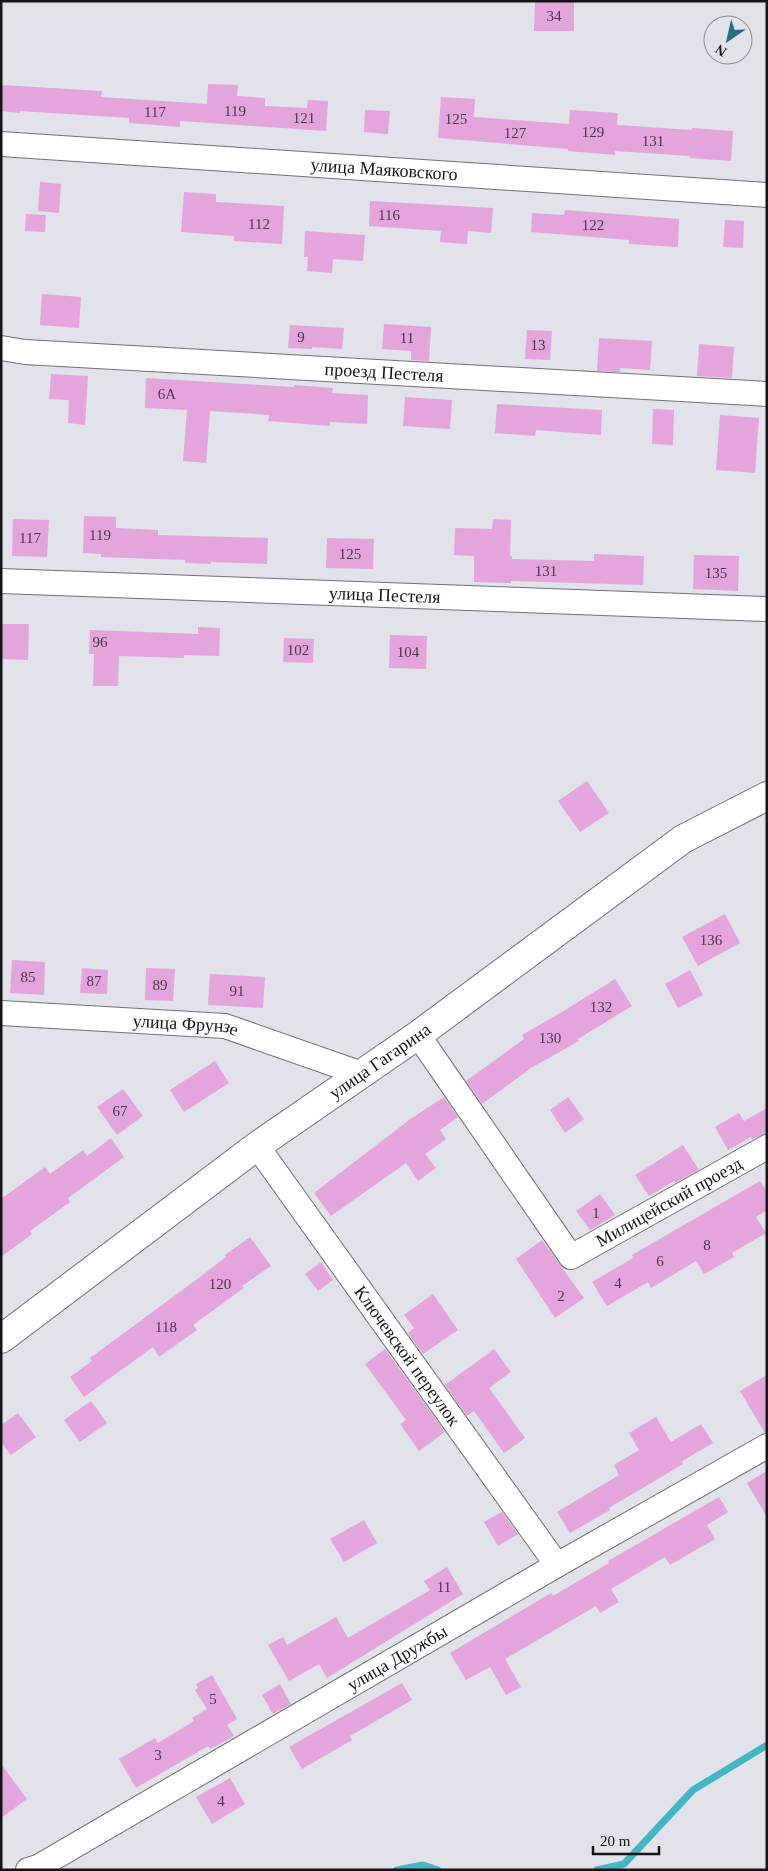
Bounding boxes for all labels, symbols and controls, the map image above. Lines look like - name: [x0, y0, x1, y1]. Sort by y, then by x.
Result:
- house number: 34: [547, 8, 562, 24]
- north arrow: [703, 15, 753, 65]
- text: N: [713, 41, 729, 59]
- house number: 119: [224, 103, 246, 119]
- house number: 117: [144, 104, 166, 120]
- house number: 121: [293, 110, 315, 126]
- house number: 125: [445, 111, 467, 127]
- house number: 129: [582, 124, 604, 140]
- house number: 127: [504, 125, 527, 141]
- house number: 131: [642, 133, 664, 149]
- street label: улица Маяковского: [310, 155, 458, 184]
- house number: 116: [378, 207, 400, 223]
- house number: 112: [248, 216, 270, 232]
- house number: 122: [582, 217, 604, 233]
- house number: 9: [297, 329, 305, 345]
- house number: 11: [400, 330, 414, 346]
- house number: 13: [531, 337, 546, 353]
- street label: проезд Пестеля: [324, 359, 444, 386]
- house number: 6А: [158, 386, 176, 402]
- house number: 119: [89, 527, 111, 543]
- house number: 117: [19, 530, 41, 546]
- house number: 125: [339, 546, 361, 562]
- house number: 131: [535, 563, 557, 579]
- house number: 135: [705, 565, 727, 581]
- street label: улица Пестеля: [329, 583, 441, 607]
- house number: 96: [93, 634, 108, 650]
- house number: 102: [287, 642, 309, 658]
- house number: 104: [397, 644, 420, 660]
- house number: 136: [700, 932, 723, 948]
- house number: 85: [21, 969, 36, 985]
- house number: 87: [87, 973, 102, 989]
- house number: 89: [153, 977, 168, 993]
- house number: 91: [230, 983, 245, 999]
- house number: 132: [590, 999, 612, 1015]
- street label: улица Фрунзе: [132, 1011, 241, 1040]
- street label: улица Гагарина: [325, 1019, 435, 1103]
- house number: 130: [539, 1030, 561, 1046]
- house number: 67: [113, 1103, 128, 1119]
- street label: Милицейский проезд: [593, 1153, 745, 1251]
- house number: 1: [592, 1205, 600, 1221]
- house number: 8: [703, 1237, 711, 1253]
- house number: 6: [656, 1253, 664, 1269]
- house number: 4: [614, 1275, 622, 1291]
- house number: 120: [209, 1276, 231, 1292]
- street label: Ключевской переулок: [350, 1282, 464, 1430]
- house number: 2: [557, 1288, 565, 1304]
- house number: 118: [155, 1319, 177, 1335]
- house number: 11: [437, 1579, 451, 1595]
- street label: улица Дружбы: [344, 1621, 451, 1695]
- house number: 5: [209, 1691, 217, 1707]
- house number: 3: [154, 1747, 162, 1763]
- house number: 4: [217, 1793, 225, 1809]
- scale bar: [593, 1824, 659, 1856]
- text: 20 m: [600, 1833, 631, 1849]

